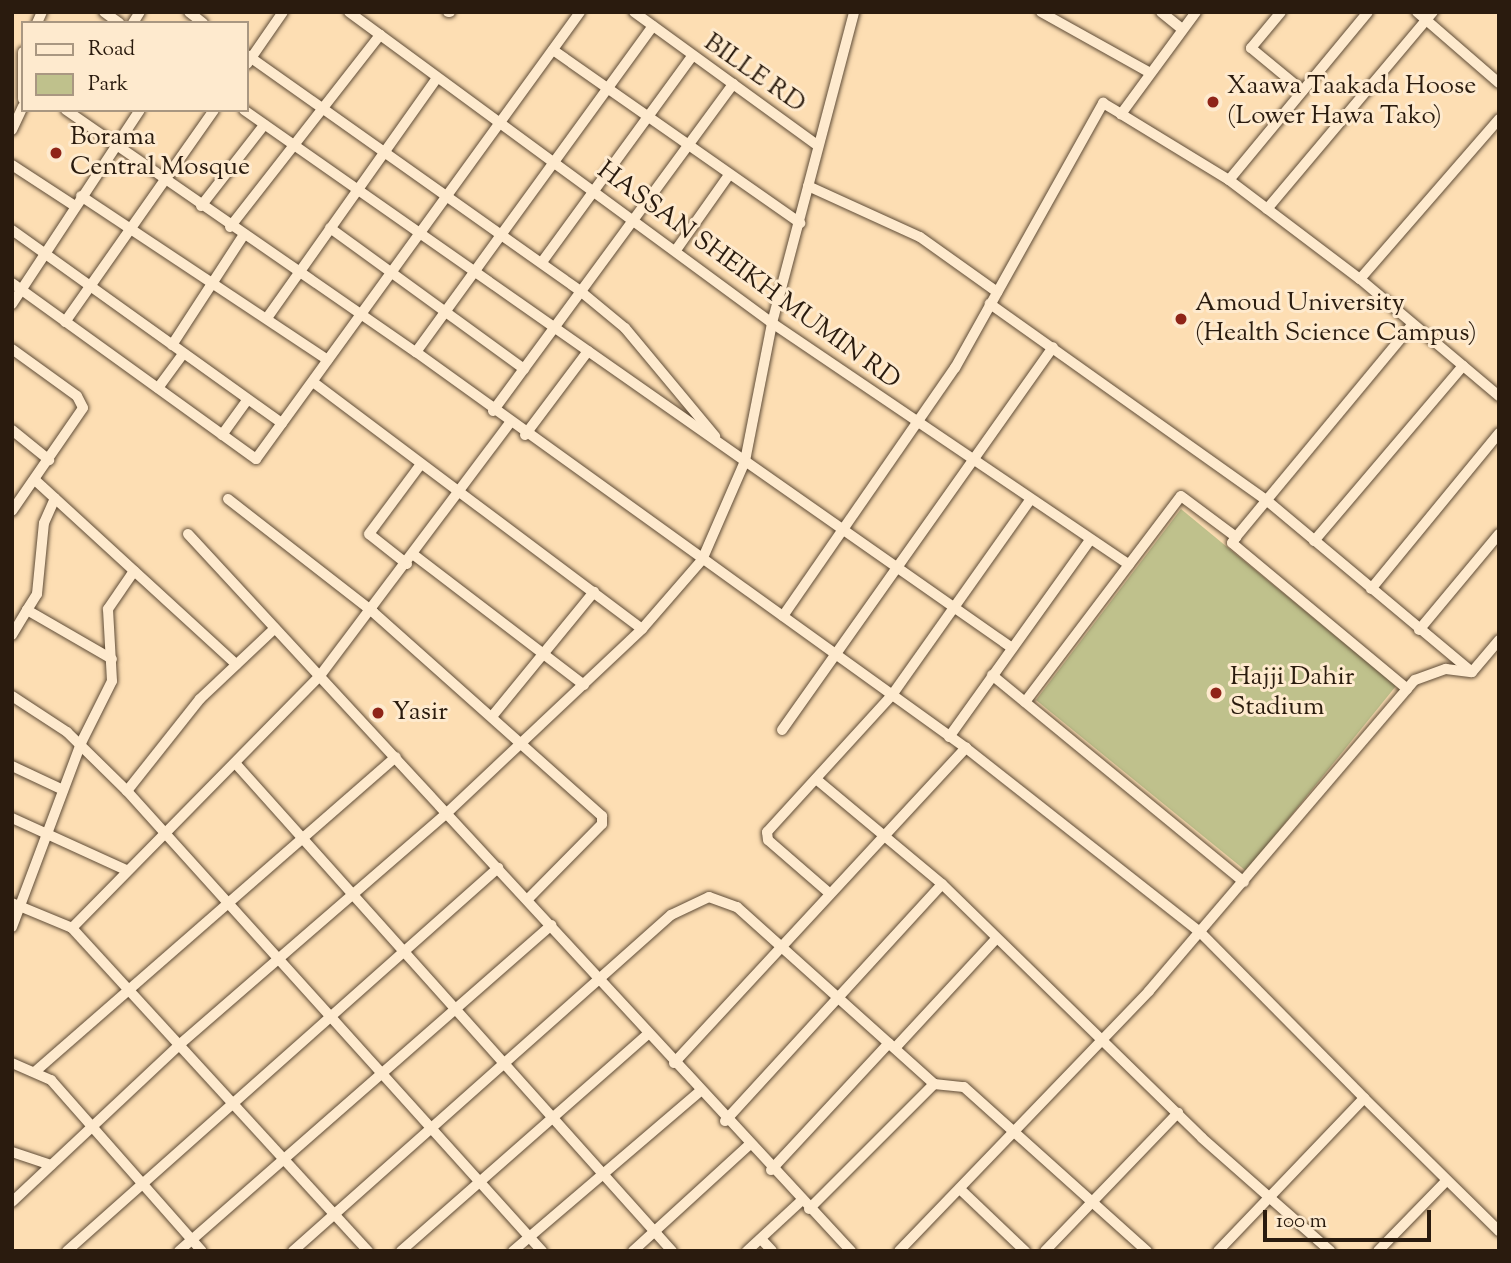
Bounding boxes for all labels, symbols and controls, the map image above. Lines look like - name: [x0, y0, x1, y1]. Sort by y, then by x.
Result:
- legend: [21, 21, 248, 112]
- street label: BILLE RD: [697, 28, 811, 120]
- text: Road: [88, 35, 135, 65]
- text: Park: [88, 70, 128, 100]
- place label: Xaawa Taakada Hoose (Lower Hawa Tako): [1227, 71, 1476, 132]
- marker: Xaawa Taakada Hoose (Lower Hawa Tako): [1205, 94, 1221, 110]
- place label: Borama Central Mosque: [70, 122, 250, 184]
- marker: Borama Central Mosque: [48, 145, 64, 161]
- street label: HASSAN SHEIKH MUMIN RD: [590, 155, 906, 397]
- place label: Amoud University (Health Science Campus): [1195, 288, 1477, 350]
- marker: Amoud University (Health Science Campus): [1173, 311, 1189, 327]
- place label: Hajji Dahir Stadium: [1230, 662, 1355, 724]
- marker: Hajji Dahir Stadium: [1208, 685, 1224, 701]
- place label: Yasir: [392, 697, 448, 729]
- marker: Yasir: [370, 705, 386, 721]
- scale bar: [1266, 1196, 1434, 1240]
- text: 100 m: [1276, 1207, 1327, 1237]

